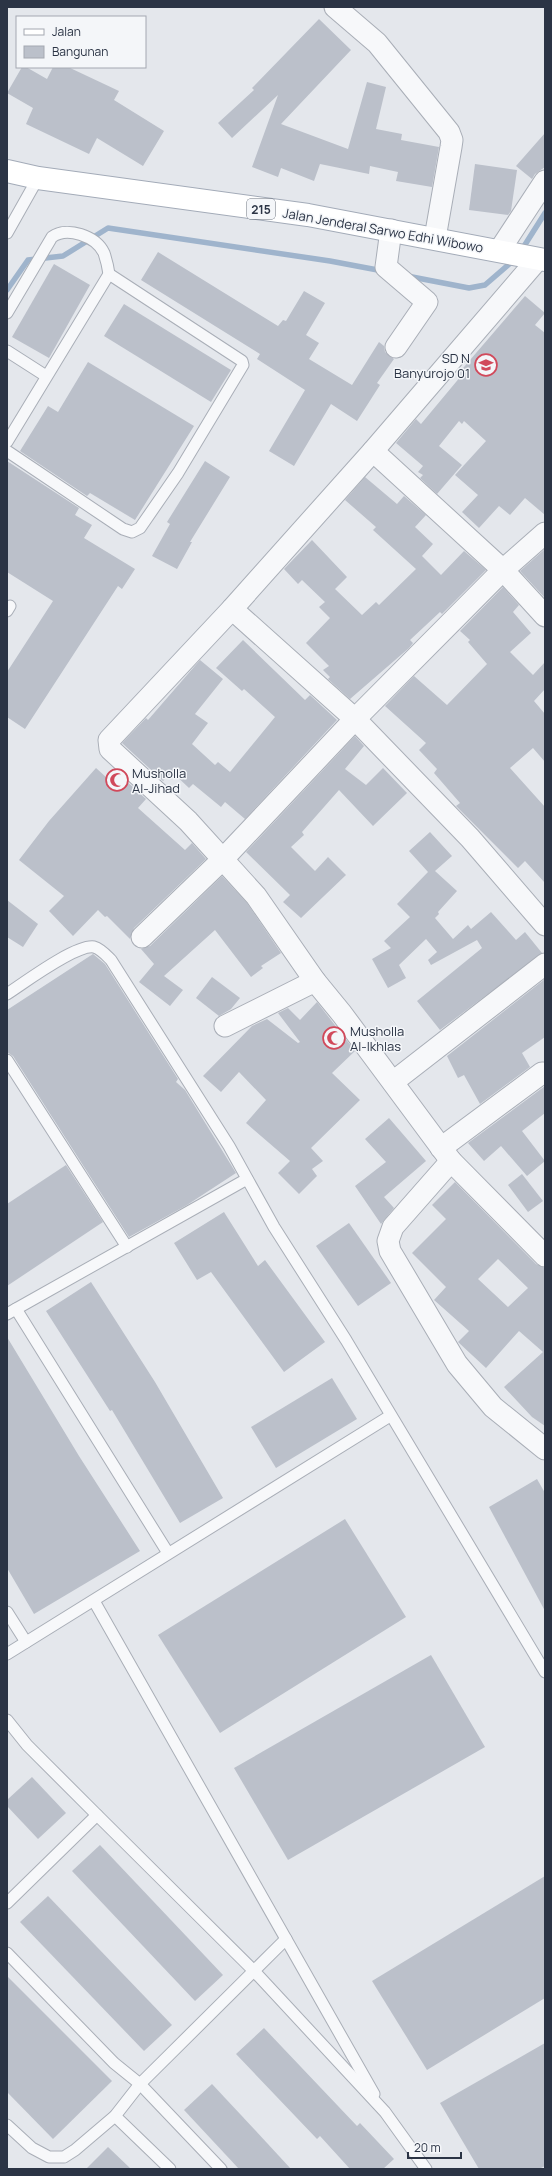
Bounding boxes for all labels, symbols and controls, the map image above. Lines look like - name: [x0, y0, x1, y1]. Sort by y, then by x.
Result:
- legend: [16, 16, 146, 68]
- text: Jalan: [52, 23, 81, 40]
- text: Bangunan: [52, 43, 108, 60]
- road number: 215: [247, 199, 275, 219]
- street label: Jalan Jenderal Sarwo Edhi Wibowo: [281, 203, 485, 257]
- place label: SD N Banyurojo 01: [394, 349, 470, 382]
- school or university icon: SD N Banyurojo 01: [473, 352, 499, 378]
- place label: Musholla Al-Jihad: [132, 764, 186, 797]
- mosque icon: Musholla Al-Jihad: [104, 767, 130, 793]
- place label: Musholla Al-Ikhlas: [350, 1022, 404, 1055]
- mosque icon: Musholla Al-Ikhlas: [321, 1025, 347, 1051]
- scale bar: [408, 2134, 461, 2160]
- text: 20 m: [414, 2139, 441, 2156]

